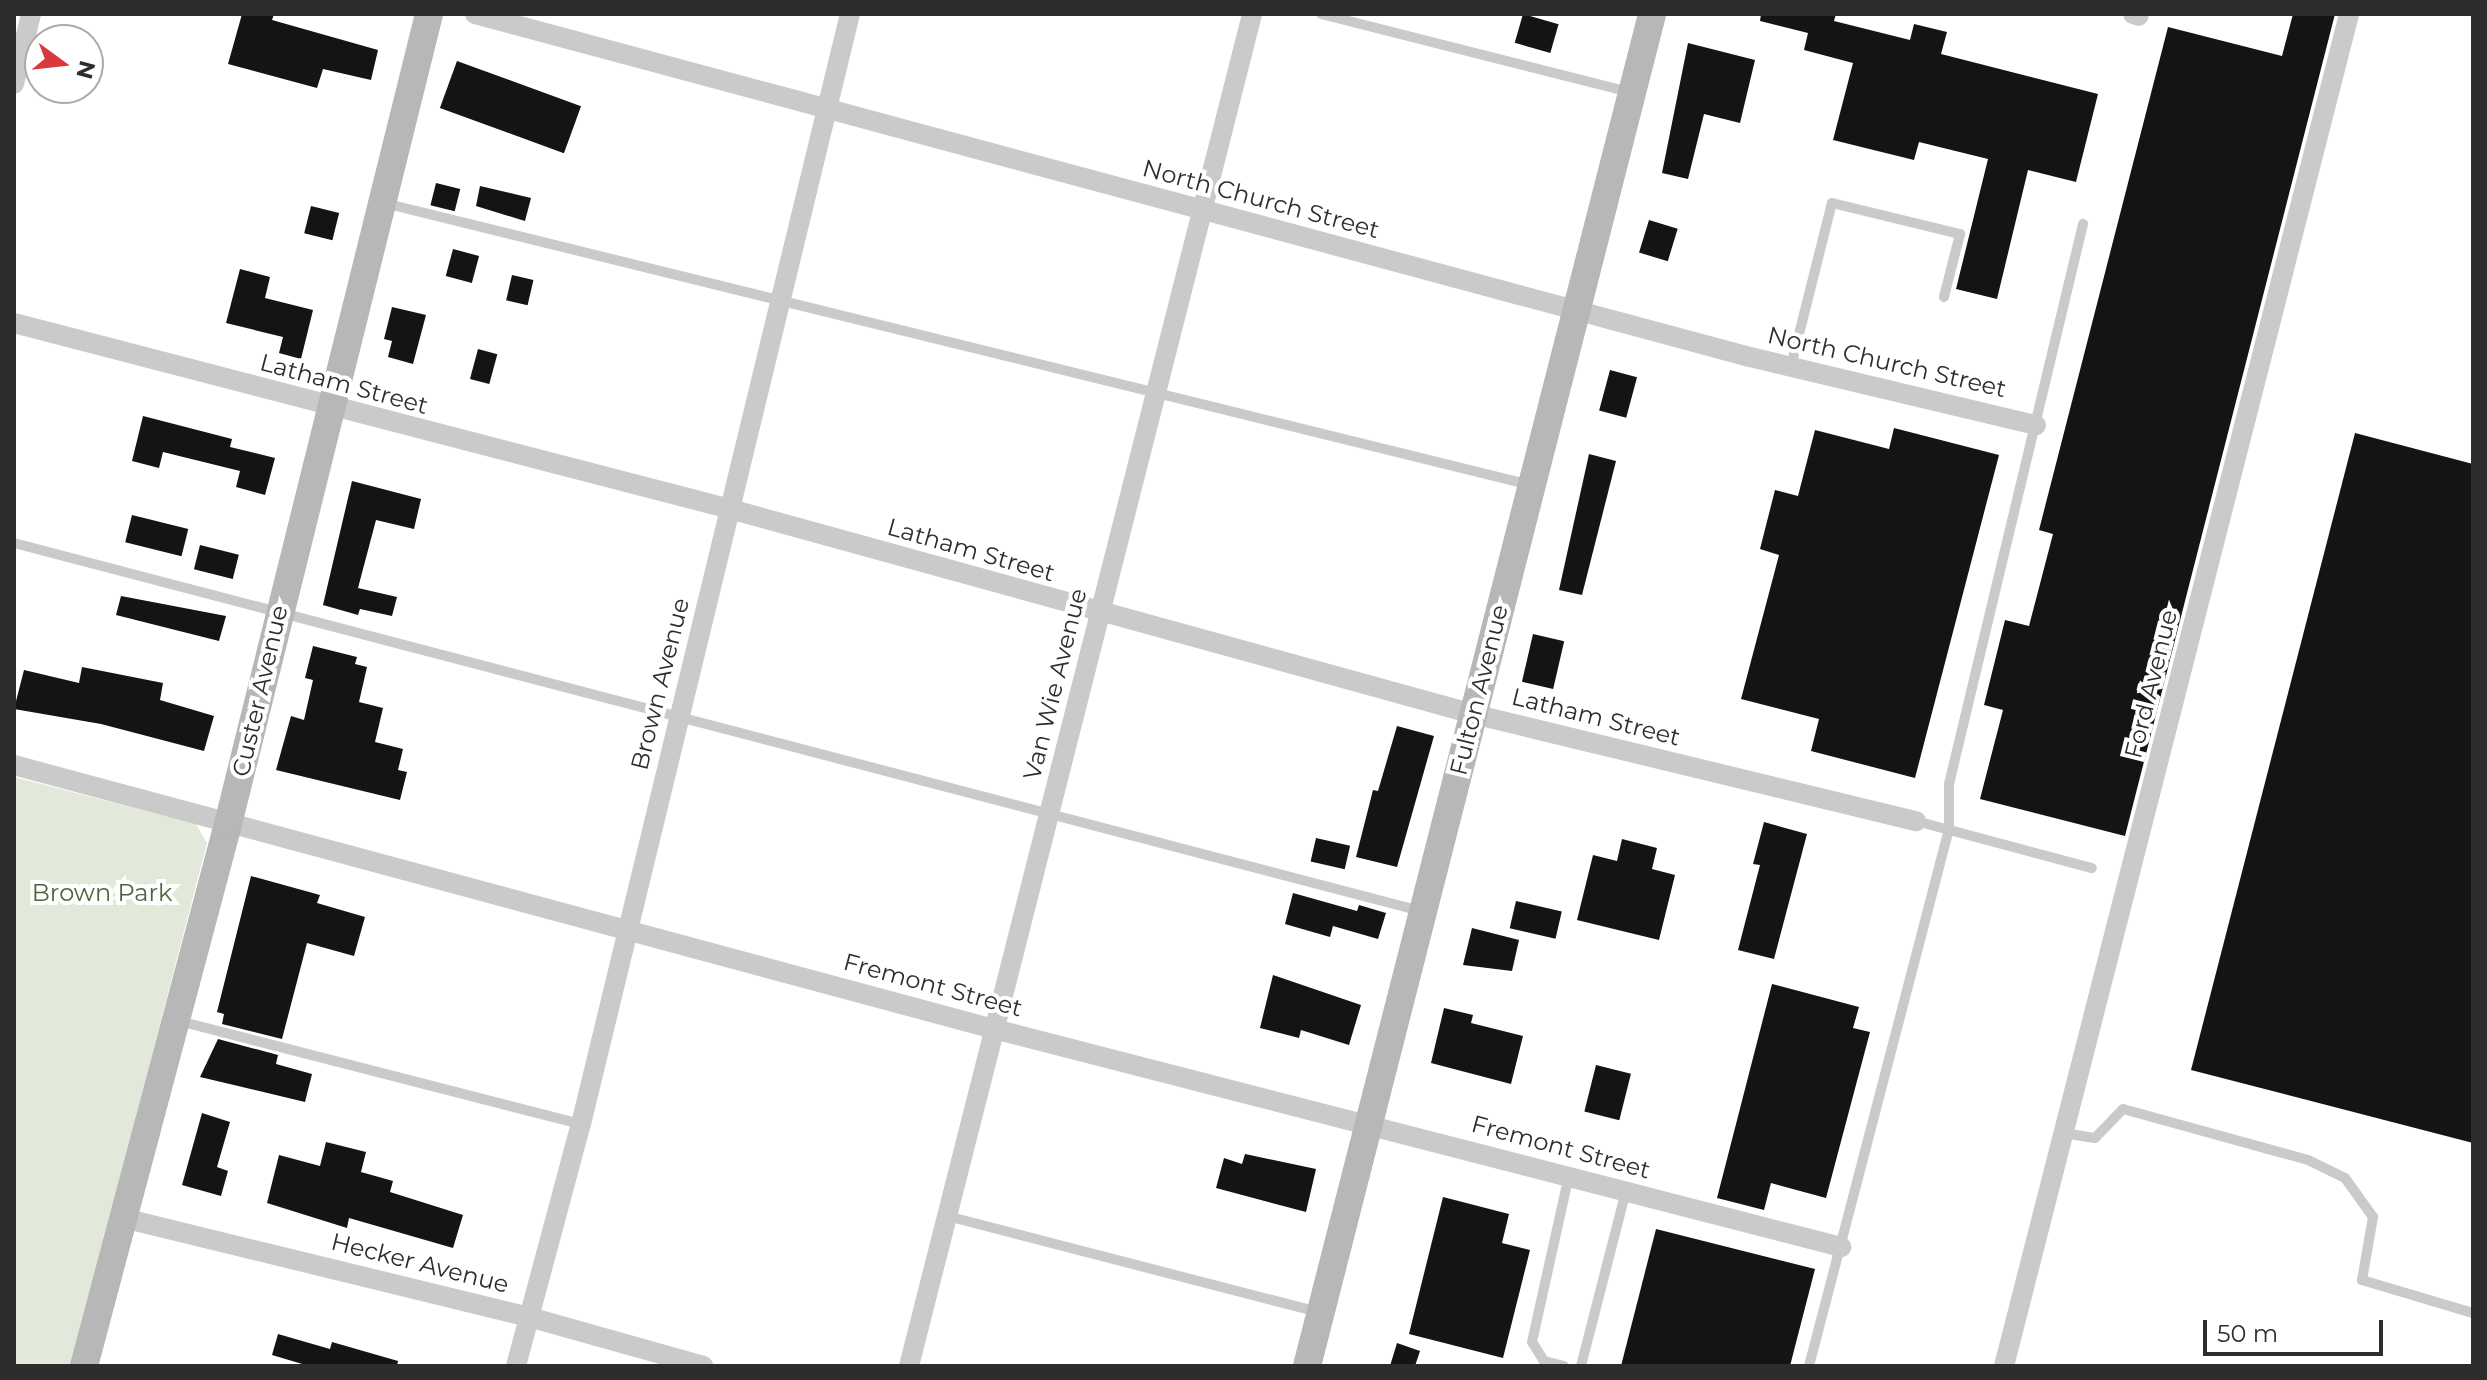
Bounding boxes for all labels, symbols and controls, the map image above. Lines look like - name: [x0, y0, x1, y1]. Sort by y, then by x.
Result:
- north arrow: [24, 24, 104, 104]
- text: N: [70, 58, 101, 82]
- street label: North Church Street: [1139, 154, 1383, 244]
- street label: North Church Street: [1765, 321, 2009, 403]
- street label: Latham Street: [257, 348, 431, 420]
- street label: Latham Street: [884, 512, 1058, 588]
- street label: Van Wie Avenue: [1017, 585, 1093, 783]
- street label: Brown Avenue: [625, 595, 695, 773]
- street label: Fulton Avenue: [1444, 602, 1514, 778]
- street label: Custer Avenue: [226, 603, 294, 779]
- street label: Ford Avenue: [2119, 607, 2183, 761]
- street label: Latham Street: [1509, 682, 1683, 752]
- park label: Brown Park: [32, 879, 172, 907]
- street label: Fremont Street: [840, 947, 1026, 1023]
- street label: Fremont Street: [1468, 1109, 1654, 1185]
- street label: Hecker Avenue: [328, 1227, 512, 1299]
- scale bar: [2207, 1304, 2387, 1354]
- text: 50 m: [2217, 1319, 2278, 1348]

